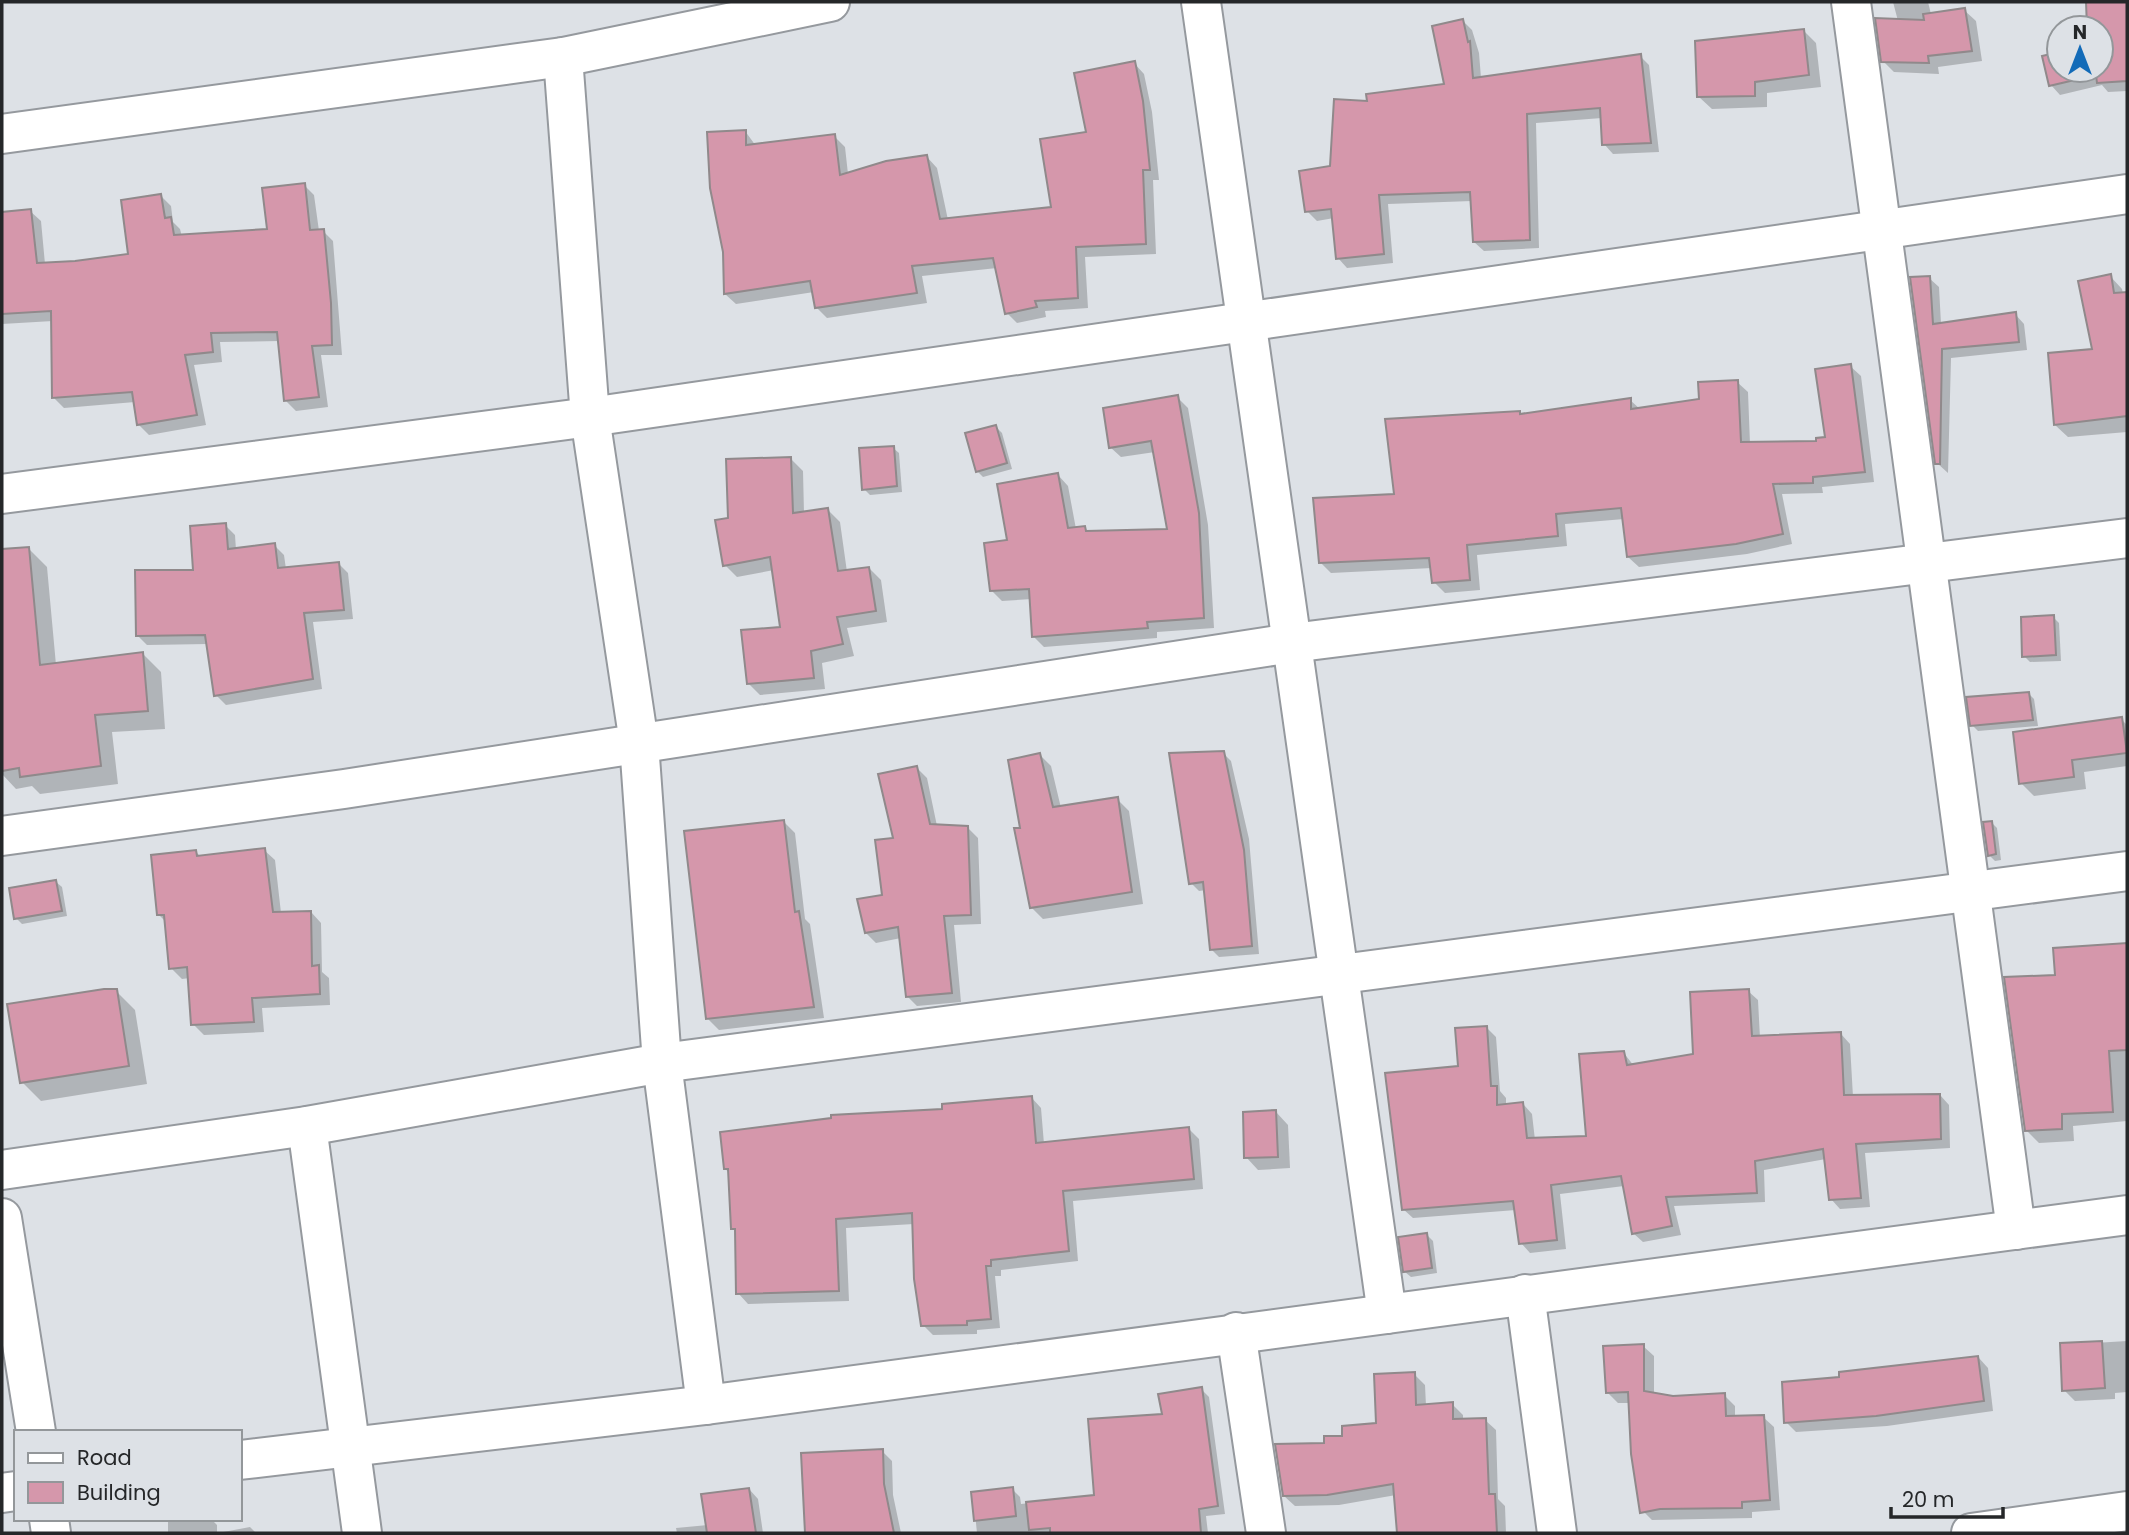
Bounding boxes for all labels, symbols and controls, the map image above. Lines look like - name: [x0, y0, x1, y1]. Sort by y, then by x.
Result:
- north arrow: [2045, 14, 2115, 84]
- text: N: [2073, 19, 2087, 46]
- legend: [14, 1430, 242, 1521]
- text: Road: [77, 1443, 132, 1472]
- scale bar: [1891, 1476, 2003, 1520]
- text: Building: [77, 1478, 161, 1507]
- text: 20 m: [1902, 1485, 1955, 1514]

